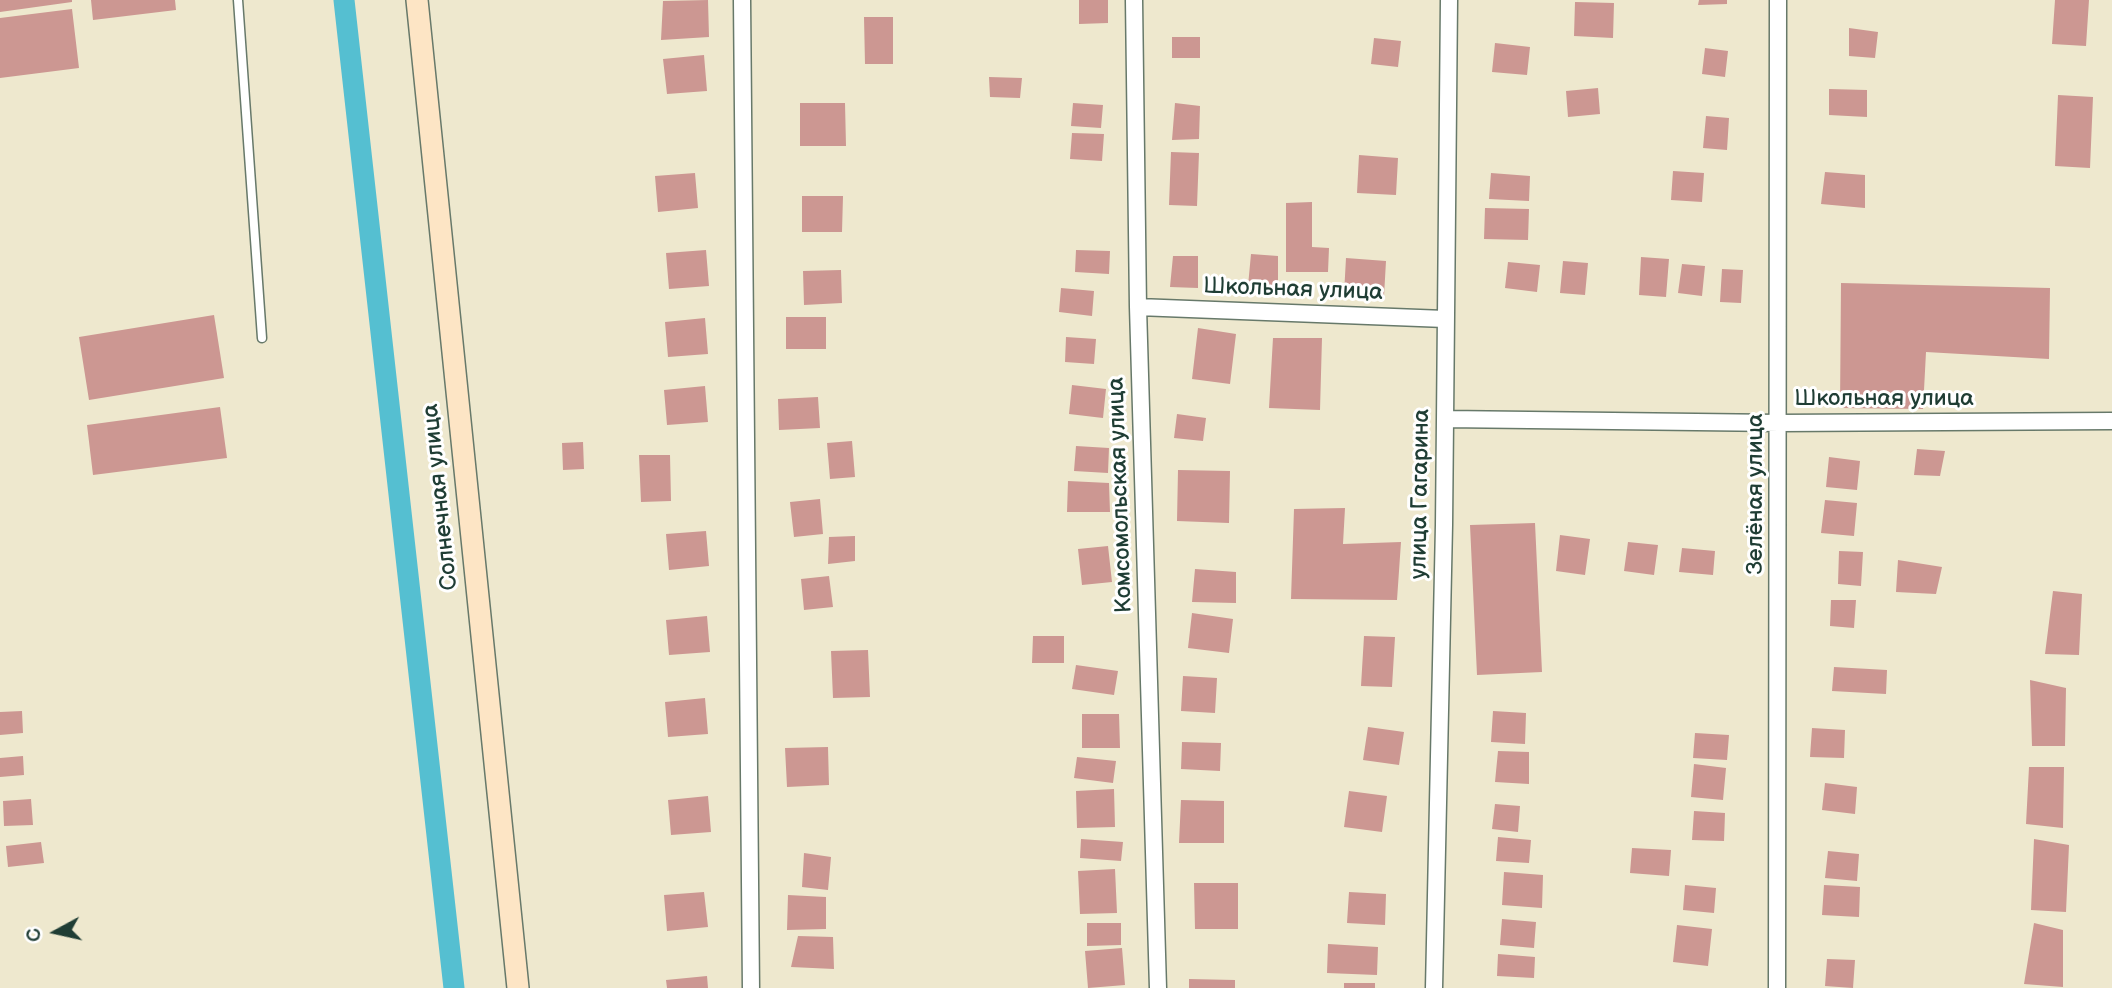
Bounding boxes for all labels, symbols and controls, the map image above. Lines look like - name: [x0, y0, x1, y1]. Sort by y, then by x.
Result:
- street label: Школьная улица: [1203, 273, 1383, 307]
- street label: Комсомольская улица: [1103, 377, 1139, 613]
- street label: Школьная улица: [1794, 385, 1974, 413]
- street label: Солнечная улица: [417, 402, 465, 592]
- street label: улица Гагарина: [1406, 408, 1436, 580]
- street label: Зелёная улица: [1742, 413, 1770, 575]
- north arrow: [21, 897, 91, 967]
- text: С: [22, 927, 47, 943]

